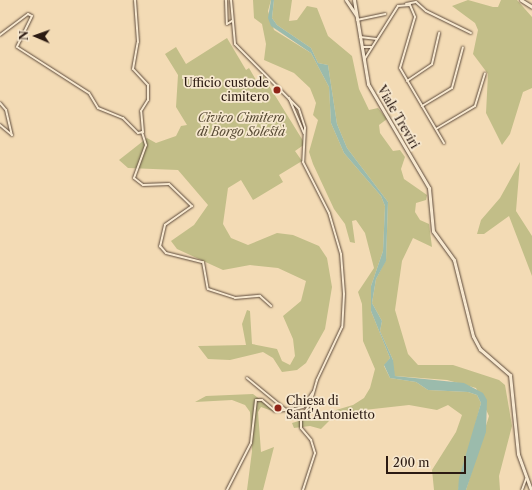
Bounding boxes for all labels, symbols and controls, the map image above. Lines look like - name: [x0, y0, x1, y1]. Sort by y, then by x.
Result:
- north arrow: [16, 16, 56, 56]
- text: N: [17, 31, 31, 41]
- place label: Ufficio custode cimitero: [183, 76, 269, 104]
- street label: Viale Treviri: [374, 83, 422, 151]
- marker: Ufficio custode cimitero: [272, 85, 282, 95]
- park label: Civico Cimitero di Borgo Solestà: [197, 111, 285, 139]
- place label: Chiesa di Sant'Antonietto: [286, 394, 375, 422]
- marker: Chiesa di Sant'Antonietto: [273, 403, 283, 413]
- scale bar: [388, 448, 468, 474]
- text: 200 m: [393, 455, 430, 470]

